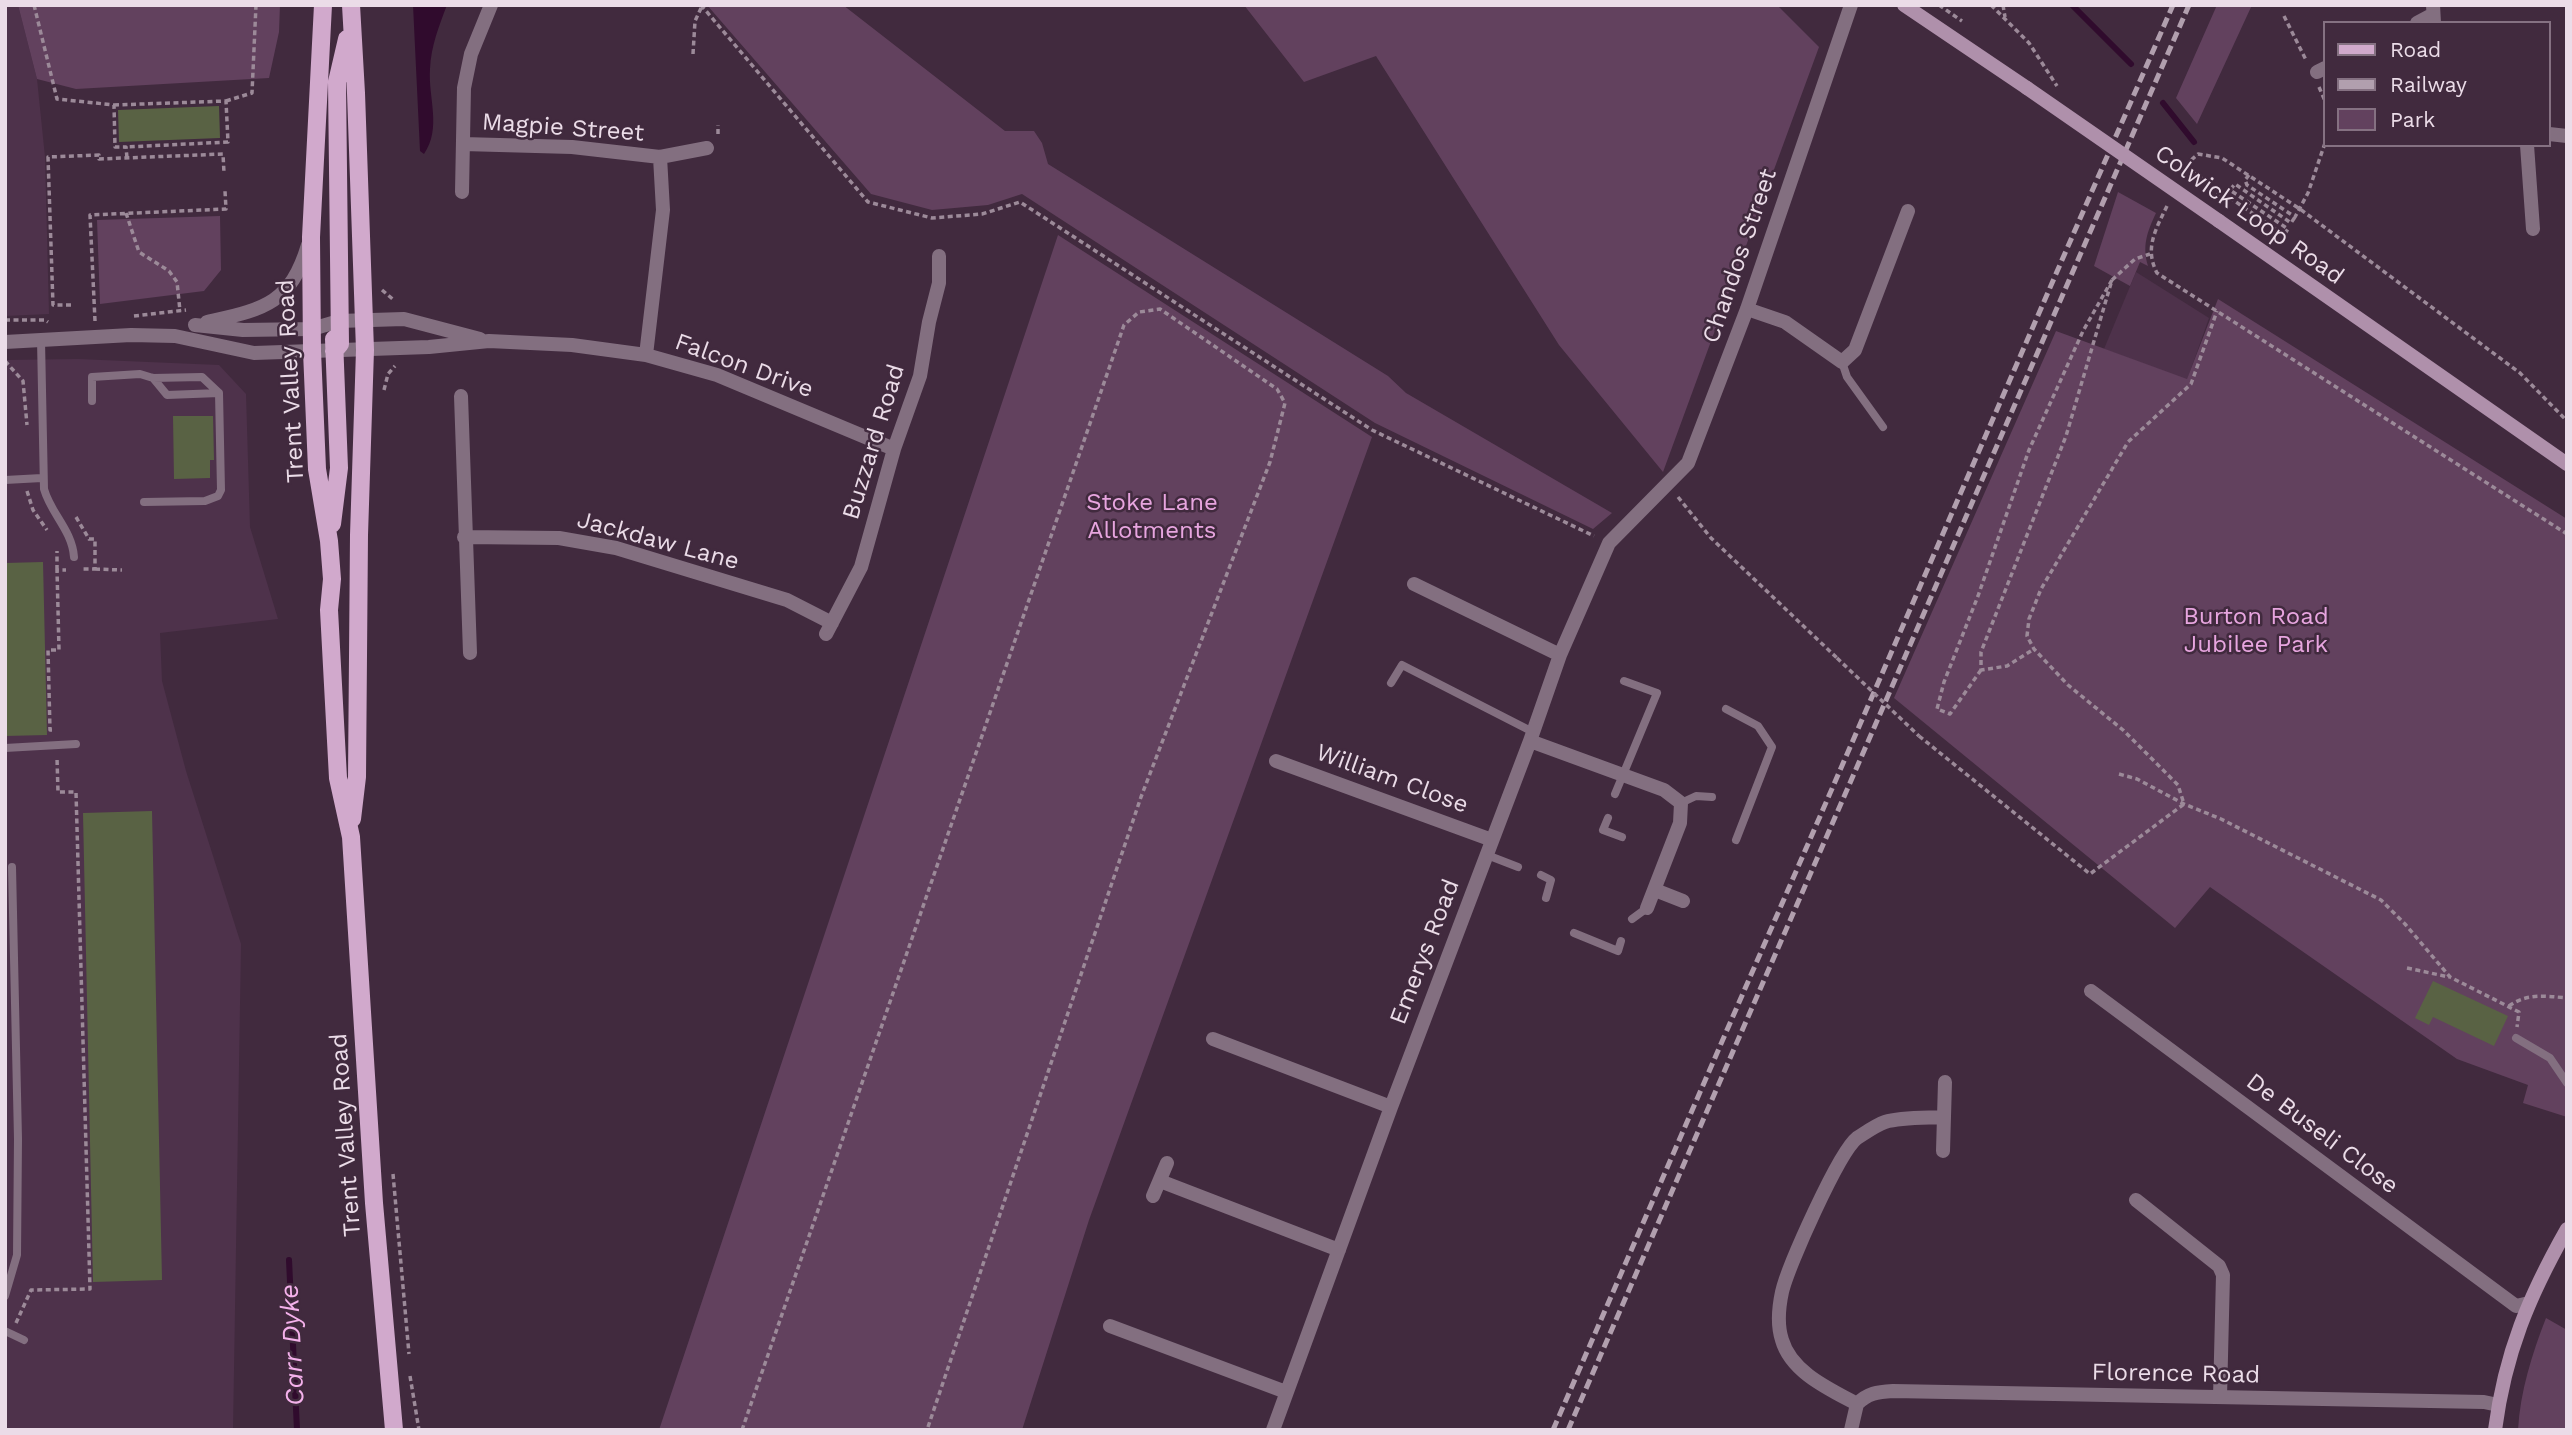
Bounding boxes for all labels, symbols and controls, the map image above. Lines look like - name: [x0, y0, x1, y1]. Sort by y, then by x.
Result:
- legend: [2324, 21, 2551, 147]
- text: Road: [2390, 37, 2441, 62]
- text: Railway: [2390, 72, 2467, 97]
- text: Park: [2390, 107, 2435, 132]
- street label: Magpie Street: [481, 108, 645, 148]
- street label: Colwick Loop Road: [2149, 139, 2349, 291]
- street label: Chandos Street: [1697, 165, 1783, 347]
- street label: Trent Valley Road: [271, 278, 311, 484]
- street label: Falcon Drive: [671, 328, 817, 404]
- street label: Buzzard Road: [837, 361, 911, 523]
- park label: Stoke Lane Allotments: [1086, 489, 1218, 545]
- street label: Jackdaw Lane: [574, 506, 742, 576]
- park label: Burton Road Jubilee Park: [2183, 603, 2329, 659]
- street label: William Close: [1312, 738, 1472, 820]
- street label: Emerys Road: [1384, 875, 1466, 1029]
- street label: Trent Valley Road: [325, 1032, 367, 1238]
- street label: De Buseli Close: [2240, 1067, 2404, 1201]
- water label: Carr Dyke: [274, 1283, 312, 1407]
- street label: Florence Road: [2091, 1358, 2261, 1390]

